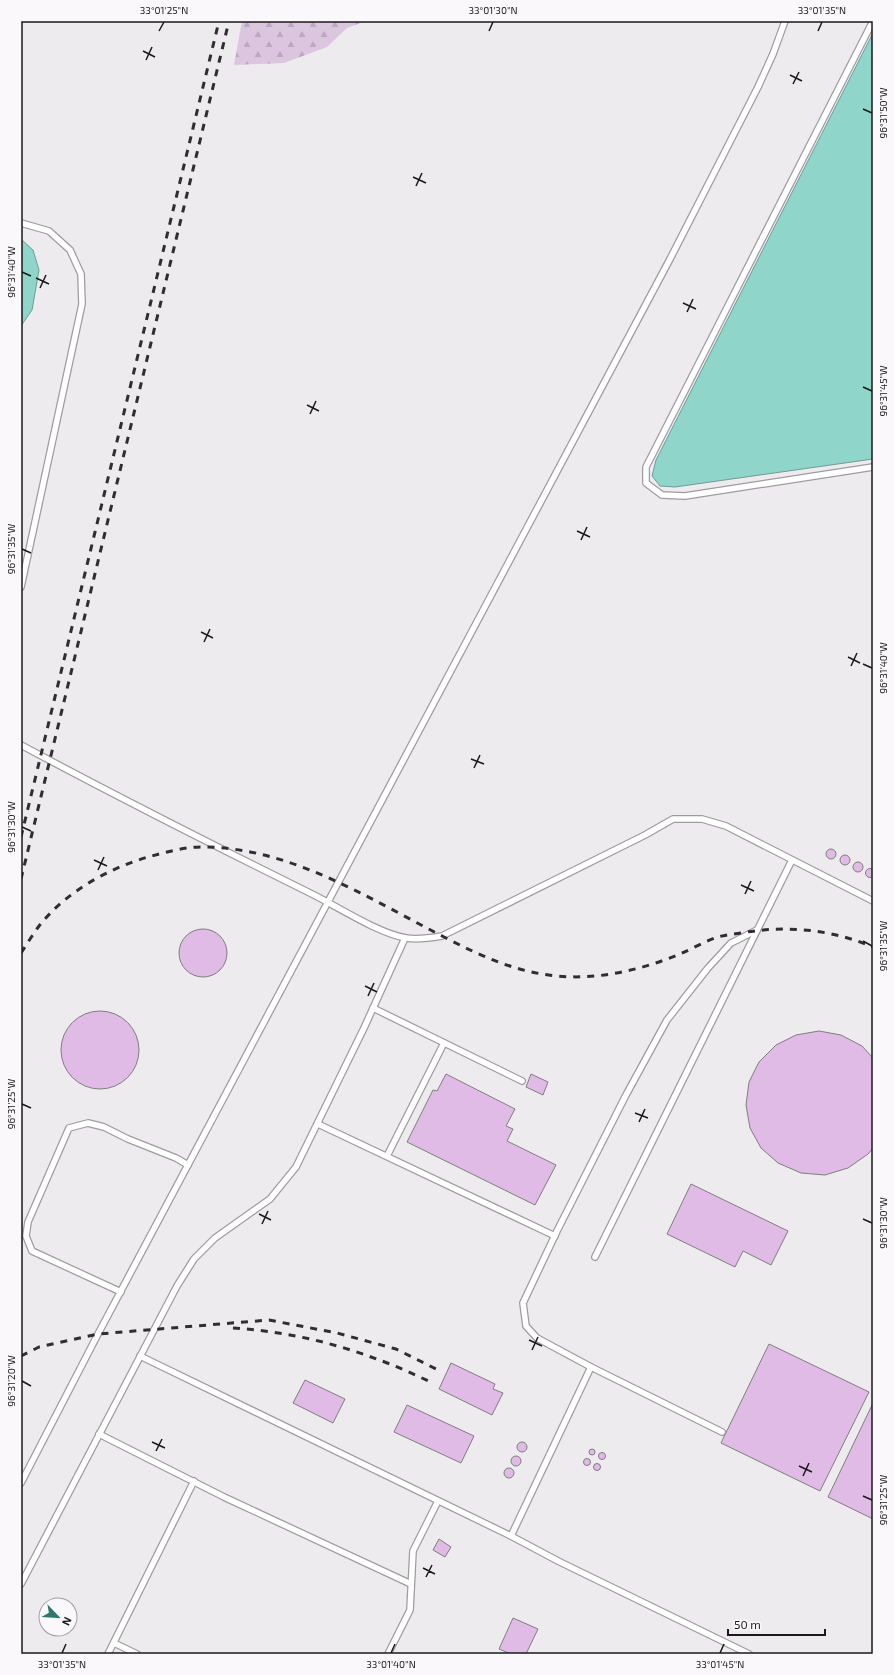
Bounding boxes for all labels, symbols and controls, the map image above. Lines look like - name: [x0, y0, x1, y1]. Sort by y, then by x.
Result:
- text: 33°01'25"N: [140, 4, 188, 16]
- text: 33°01'30"N: [468, 4, 518, 16]
- text: 33°01'35"N: [798, 4, 846, 16]
- text: 96°31'50"W: [877, 87, 889, 139]
- text: 96°31'40"W: [5, 246, 17, 298]
- text: 96°31'45"W: [877, 365, 889, 417]
- text: 96°31'35"W: [5, 523, 17, 574]
- text: 96°31'40"W: [877, 642, 889, 694]
- text: 96°31'30"W: [5, 801, 17, 853]
- text: 96°31'35"W: [877, 920, 889, 971]
- text: 96°31'25"W: [5, 1078, 17, 1129]
- text: 96°31'30"W: [877, 1197, 889, 1249]
- text: 96°31'20"W: [5, 1355, 17, 1407]
- text: 96°31'25"W: [877, 1474, 889, 1525]
- north arrow: [38, 1597, 78, 1637]
- scale bar: [728, 1611, 825, 1637]
- text: N: [60, 1615, 75, 1628]
- text: 50 m: [734, 1617, 761, 1631]
- text: 33°01'35"N: [38, 1658, 86, 1670]
- text: 33°01'40"N: [366, 1658, 416, 1670]
- text: 33°01'45"N: [696, 1658, 744, 1670]

